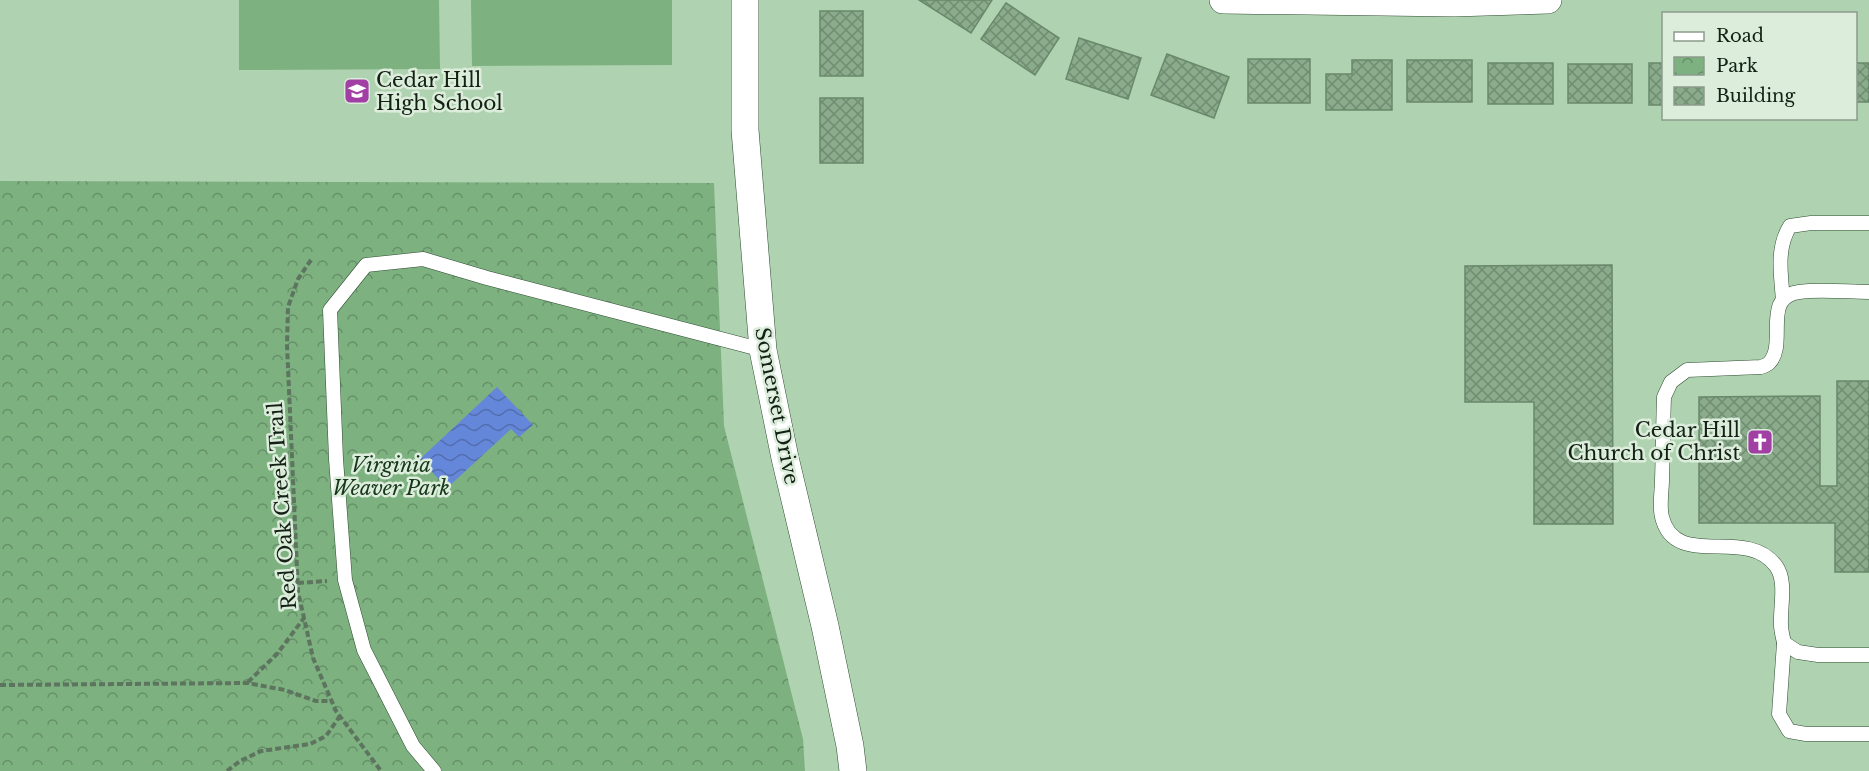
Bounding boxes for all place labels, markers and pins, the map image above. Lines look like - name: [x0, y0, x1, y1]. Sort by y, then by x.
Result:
- place label: Cedar Hill High School: [376, 68, 503, 115]
- school or university icon: Cedar Hill High School: [342, 76, 372, 106]
- place label: Cedar Hill Church of Christ: [1567, 418, 1740, 465]
- church icon: Cedar Hill Church of Christ: [1745, 427, 1775, 457]

